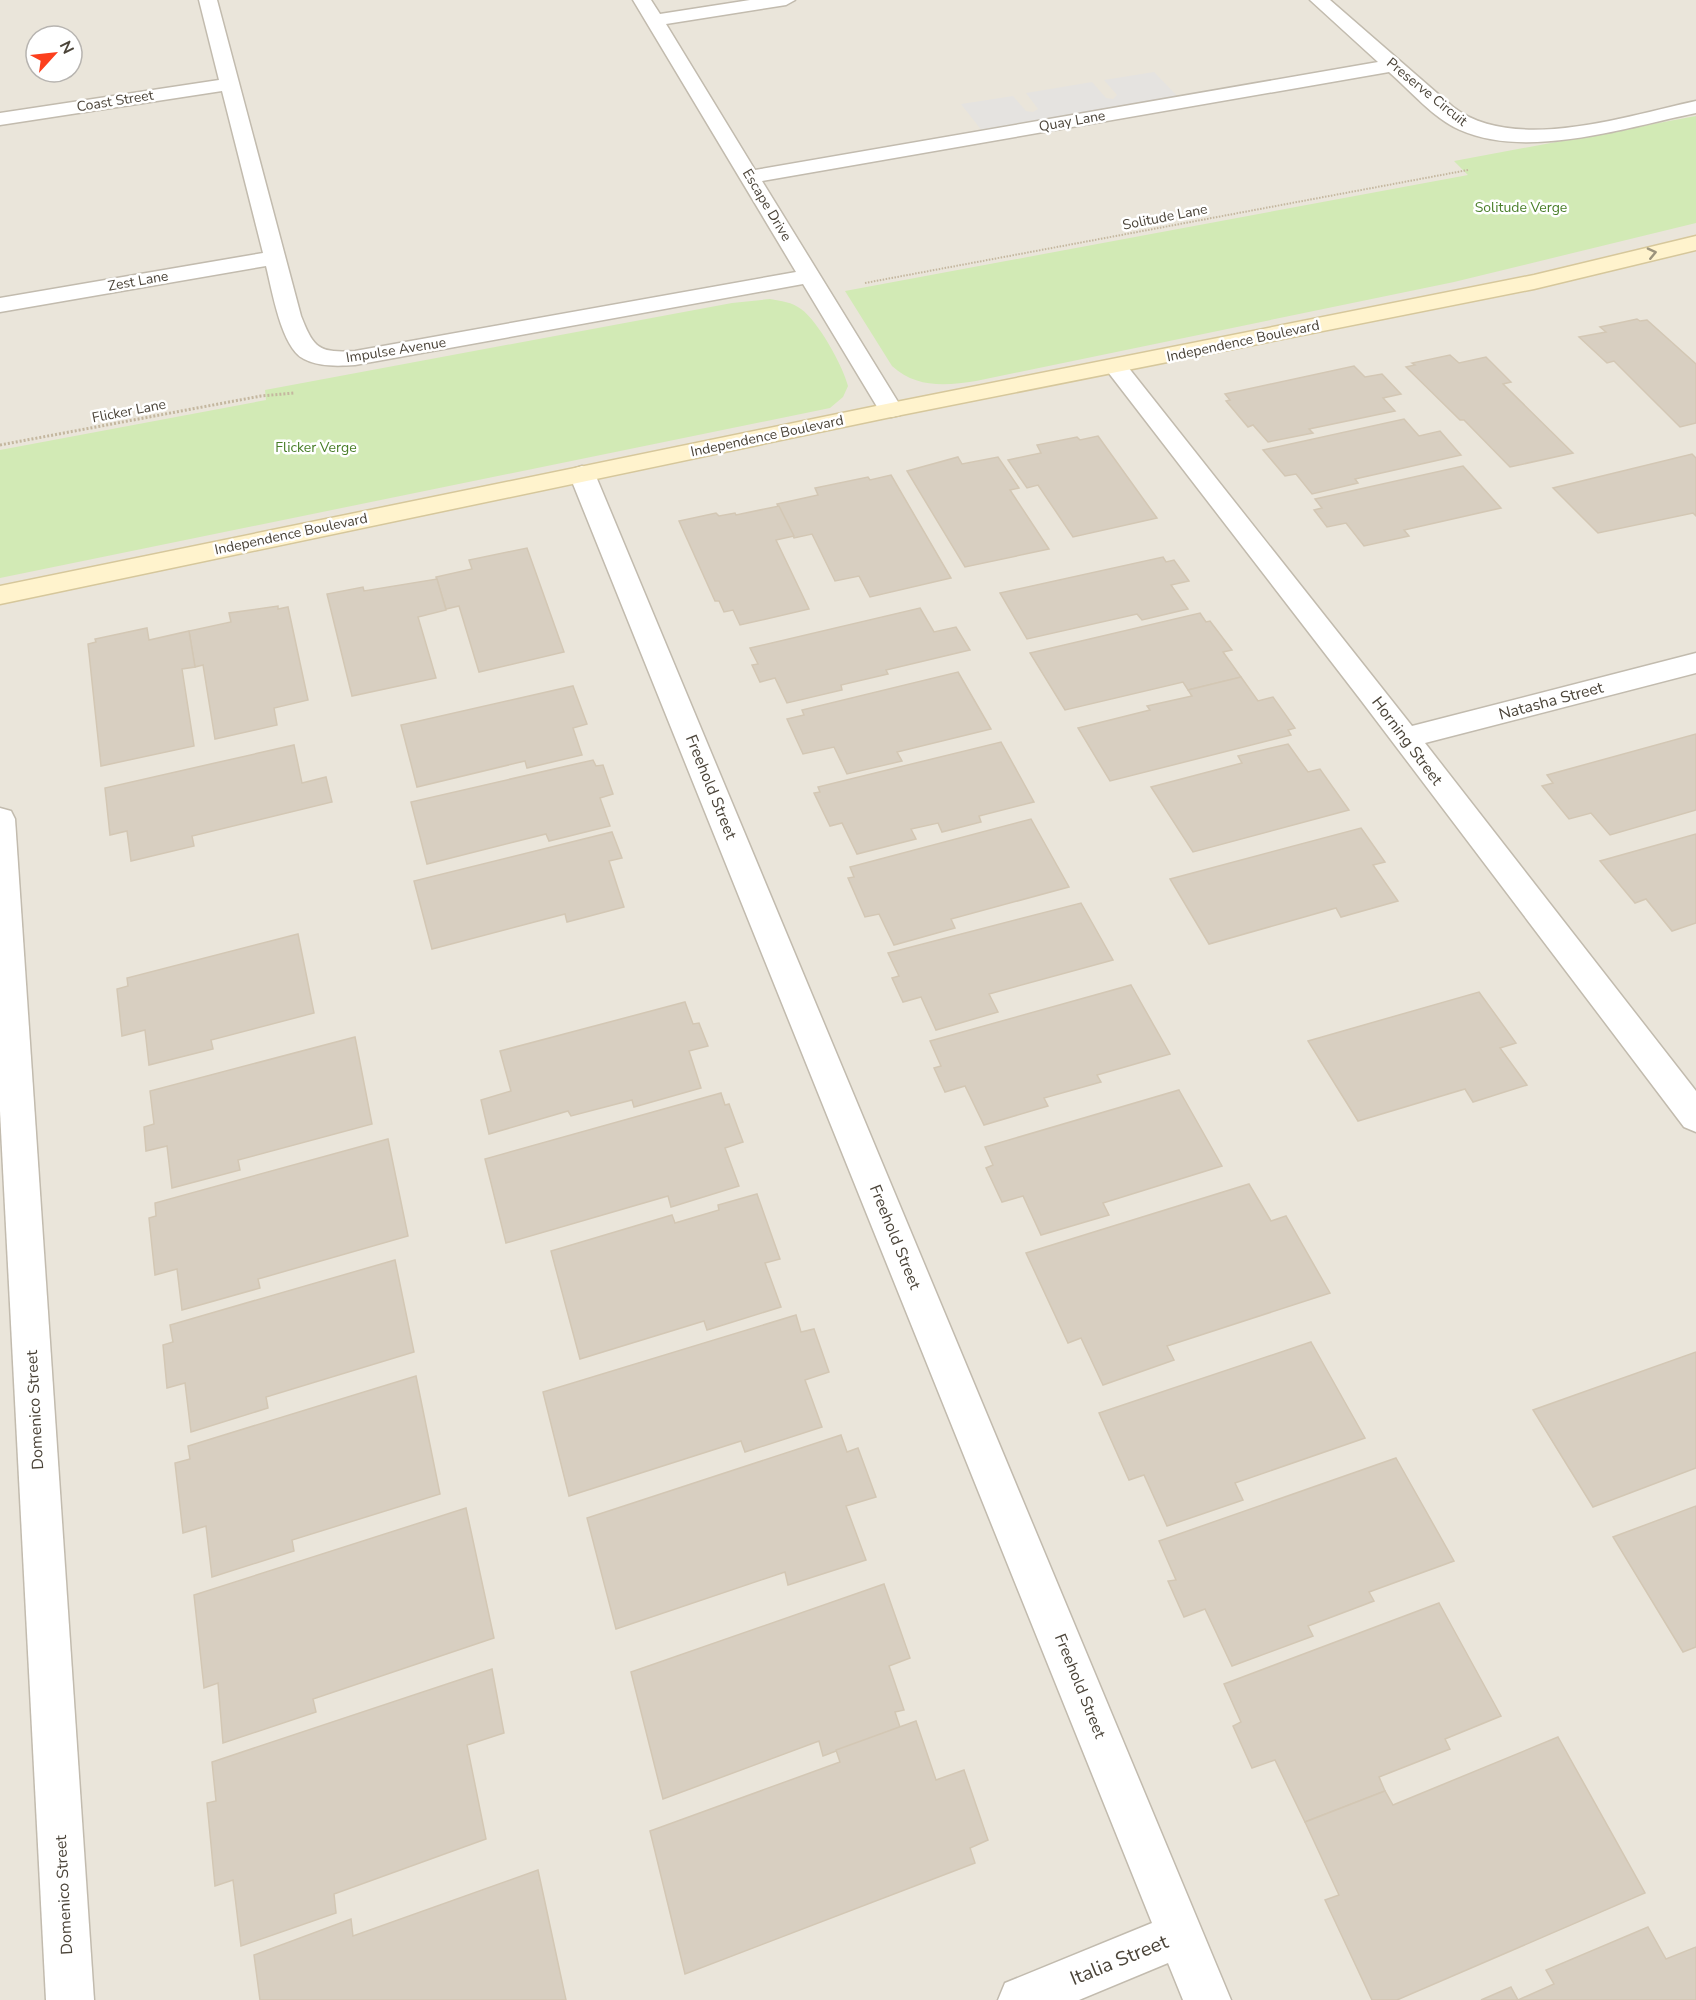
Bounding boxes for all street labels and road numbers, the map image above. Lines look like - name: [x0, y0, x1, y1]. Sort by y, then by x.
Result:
- street label: Preserve Circuit: [1383, 53, 1471, 131]
- street label: Coast Street: [75, 86, 155, 116]
- street label: Quay Lane: [1037, 106, 1107, 136]
- street label: Escape Drive: [738, 165, 796, 245]
- street label: Solitude Lane: [1121, 199, 1209, 235]
- street label: Zest Lane: [106, 266, 170, 296]
- street label: Independence Boulevard: [1165, 316, 1321, 366]
- street label: Impulse Avenue: [345, 333, 447, 367]
- street label: Flicker Lane: [90, 395, 168, 427]
- street label: Independence Boulevard: [689, 411, 845, 461]
- street label: Independence Boulevard: [213, 509, 369, 559]
- street label: Natasha Street: [1496, 676, 1606, 726]
- street label: Horning Street: [1366, 692, 1448, 790]
- street label: Freehold Street: [680, 731, 742, 843]
- street label: Freehold Street: [864, 1181, 926, 1293]
- street label: Domenico Street: [21, 1349, 49, 1470]
- street label: Freehold Street: [1049, 1630, 1111, 1742]
- street label: Domenico Street: [50, 1834, 78, 1955]
- street label: Italia Street: [1066, 1928, 1173, 1992]

